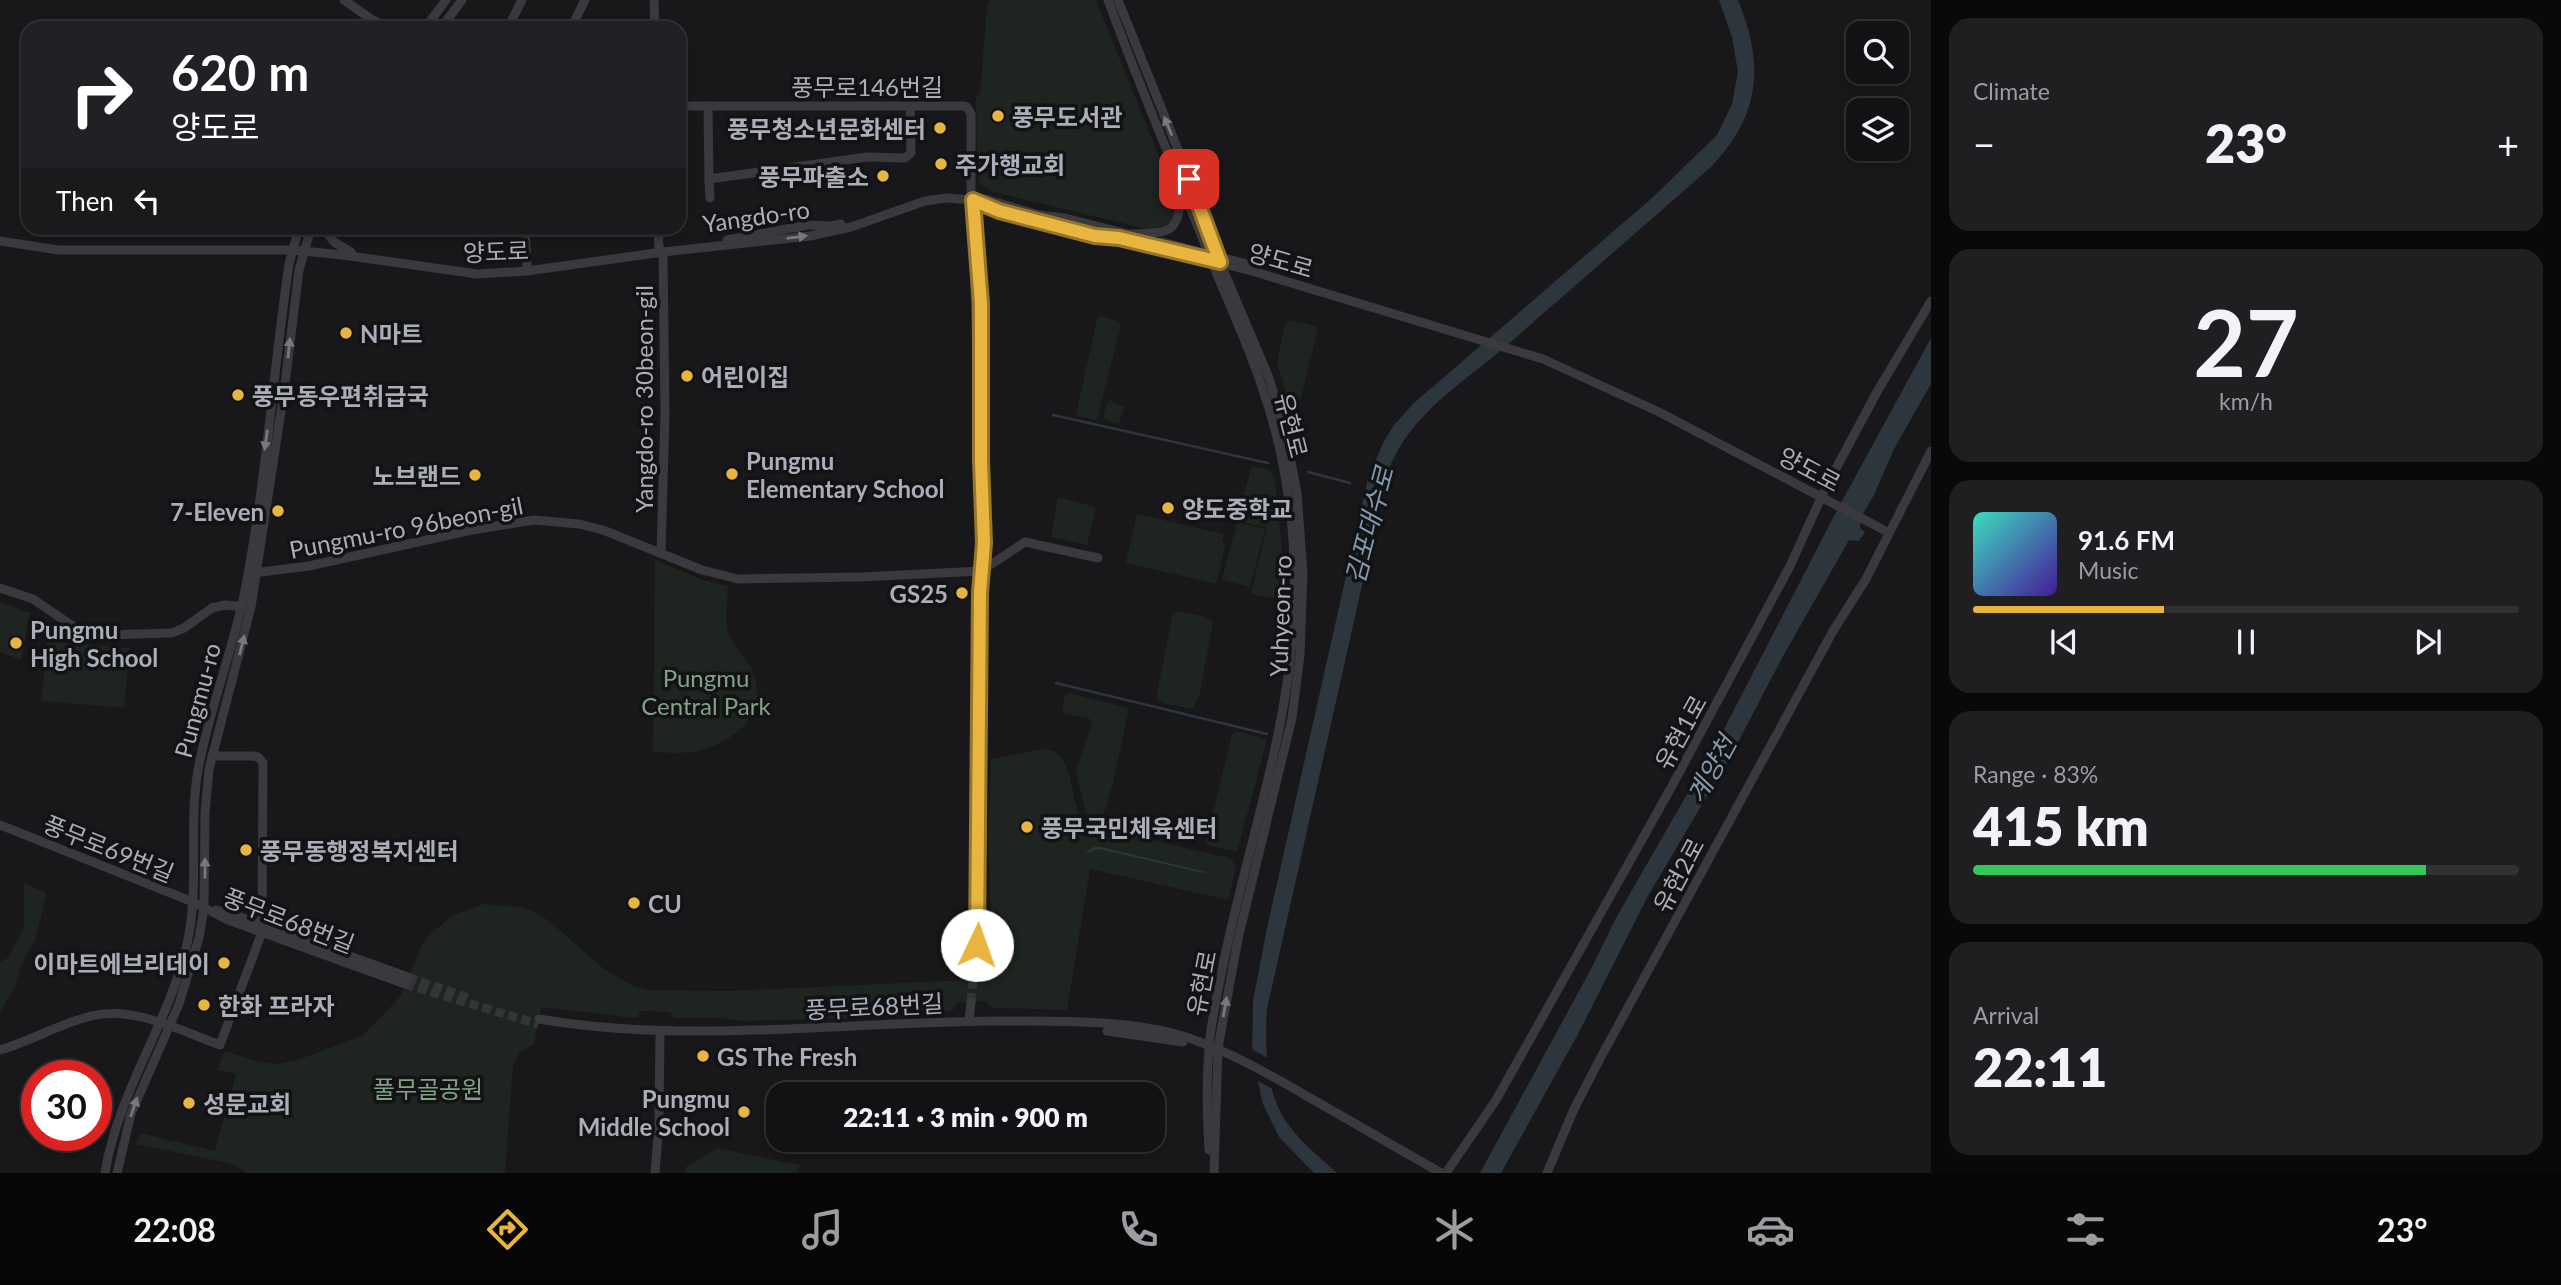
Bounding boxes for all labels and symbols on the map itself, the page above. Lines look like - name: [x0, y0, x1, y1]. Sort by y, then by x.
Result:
- street label: 풍무로146번길: [791, 72, 943, 101]
- place label: 풍무도서관: [1012, 102, 1122, 131]
- marker: 풍무도서관: [990, 108, 1006, 124]
- place label: 풍무청소년문화센터: [727, 114, 926, 143]
- one-way arrow: [1162, 115, 1173, 136]
- marker: 풍무청소년문화센터: [932, 120, 948, 136]
- pin: [1159, 149, 1219, 209]
- place label: 주가행교회: [955, 150, 1065, 179]
- marker: 주가행교회: [933, 156, 949, 172]
- place label: 풍무파출소: [759, 162, 869, 191]
- marker: 풍무파출소: [875, 168, 891, 184]
- street label: Yangdo-ro: [701, 194, 811, 238]
- one-way arrow: [786, 232, 808, 243]
- street label: 양도로: [462, 235, 530, 267]
- street label: 양도로: [1245, 237, 1317, 283]
- street label: Yangdo-ro 30beon-gil: [629, 285, 658, 513]
- place label: N마트: [360, 319, 423, 348]
- marker: N마트: [338, 325, 354, 341]
- one-way arrow: [283, 336, 294, 358]
- place label: 어린이집: [701, 362, 789, 391]
- marker: 어린이집: [679, 368, 695, 384]
- place label: 풍무동우편취급국: [252, 381, 429, 410]
- marker: 풍무동우편취급국: [230, 387, 246, 403]
- street label: 유현로: [1270, 389, 1314, 461]
- one-way arrow: [260, 429, 271, 451]
- street label: 양도로: [1774, 441, 1846, 497]
- place label: Pungmu Elementary School: [746, 446, 945, 503]
- place label: 노브랜드: [373, 461, 461, 490]
- water label: 김포대수로: [1338, 462, 1400, 587]
- marker: Pungmu Elementary School: [724, 466, 740, 482]
- marker: 노브랜드: [467, 467, 483, 483]
- street label: Pungmu-ro 96beon-gil: [287, 490, 525, 564]
- place label: 양도중학교: [1182, 494, 1292, 523]
- place label: 7-Eleven: [170, 497, 264, 526]
- marker: 양도중학교: [1160, 500, 1176, 516]
- marker: 7-Eleven: [270, 503, 286, 519]
- street label: Yuhyeon-ro: [1263, 555, 1297, 677]
- place label: GS25: [890, 579, 948, 608]
- marker: GS25: [954, 585, 970, 601]
- place label: Pungmu High School: [30, 615, 158, 672]
- one-way arrow: [237, 634, 248, 656]
- marker: Pungmu High School: [8, 635, 24, 651]
- street label: Pungmu-ro: [168, 640, 226, 760]
- park label: Pungmu Central Park: [641, 663, 772, 720]
- street label: 유현1로: [1648, 690, 1712, 774]
- water label: 계양천: [1680, 727, 1744, 808]
- street label: 풍무로69번길: [39, 809, 179, 887]
- place label: 풍무국민체육센터: [1041, 813, 1218, 842]
- marker: 풍무국민체육센터: [1019, 819, 1035, 835]
- street label: 유현2로: [1646, 833, 1710, 917]
- place label: 풍무동행정복지센터: [260, 836, 459, 865]
- marker: 풍무동행정복지센터: [238, 842, 254, 858]
- one-way arrow: [199, 857, 211, 879]
- street label: 풍무로68번길: [219, 882, 359, 958]
- place label: CU: [648, 889, 682, 918]
- marker: CU: [626, 895, 642, 911]
- position arrow: [940, 908, 1014, 982]
- street label: 유현로: [1180, 948, 1222, 1018]
- place label: 이마트에브리데이: [33, 949, 210, 978]
- marker: 이마트에브리데이: [216, 955, 232, 971]
- street label: 풍무로68번길: [804, 988, 944, 1024]
- place label: 한화 프라자: [218, 991, 334, 1020]
- one-way arrow: [1220, 996, 1231, 1018]
- marker: 한화 프라자: [196, 997, 212, 1013]
- place label: GS The Fresh: [717, 1042, 857, 1071]
- marker: GS The Fresh: [695, 1048, 711, 1064]
- speed limit sign: 30: [21, 1060, 112, 1151]
- park label: 풀무골공원: [373, 1074, 483, 1103]
- place label: Pungmu Middle School: [578, 1084, 730, 1141]
- place label: 성문교회: [203, 1089, 291, 1118]
- marker: 성문교회: [181, 1095, 197, 1111]
- one-way arrow: [129, 1096, 140, 1117]
- marker: Pungmu Middle School: [736, 1104, 752, 1120]

